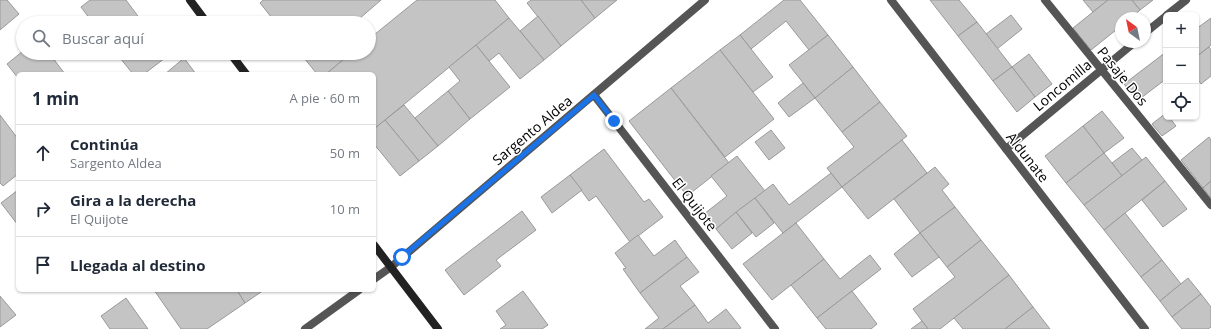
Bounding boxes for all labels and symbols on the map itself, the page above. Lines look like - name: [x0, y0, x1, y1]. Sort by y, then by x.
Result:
- north arrow: [1115, 12, 1151, 48]
- street label: Pasaje Dos: [1093, 42, 1153, 110]
- street label: Loncomilla: [1029, 55, 1095, 115]
- street label: Sargento Aldea: [488, 91, 576, 169]
- route end: [605, 112, 623, 130]
- street label: Aldunate: [1002, 128, 1054, 186]
- street label: El Quijote: [668, 173, 722, 235]
- route start: [393, 248, 411, 266]

